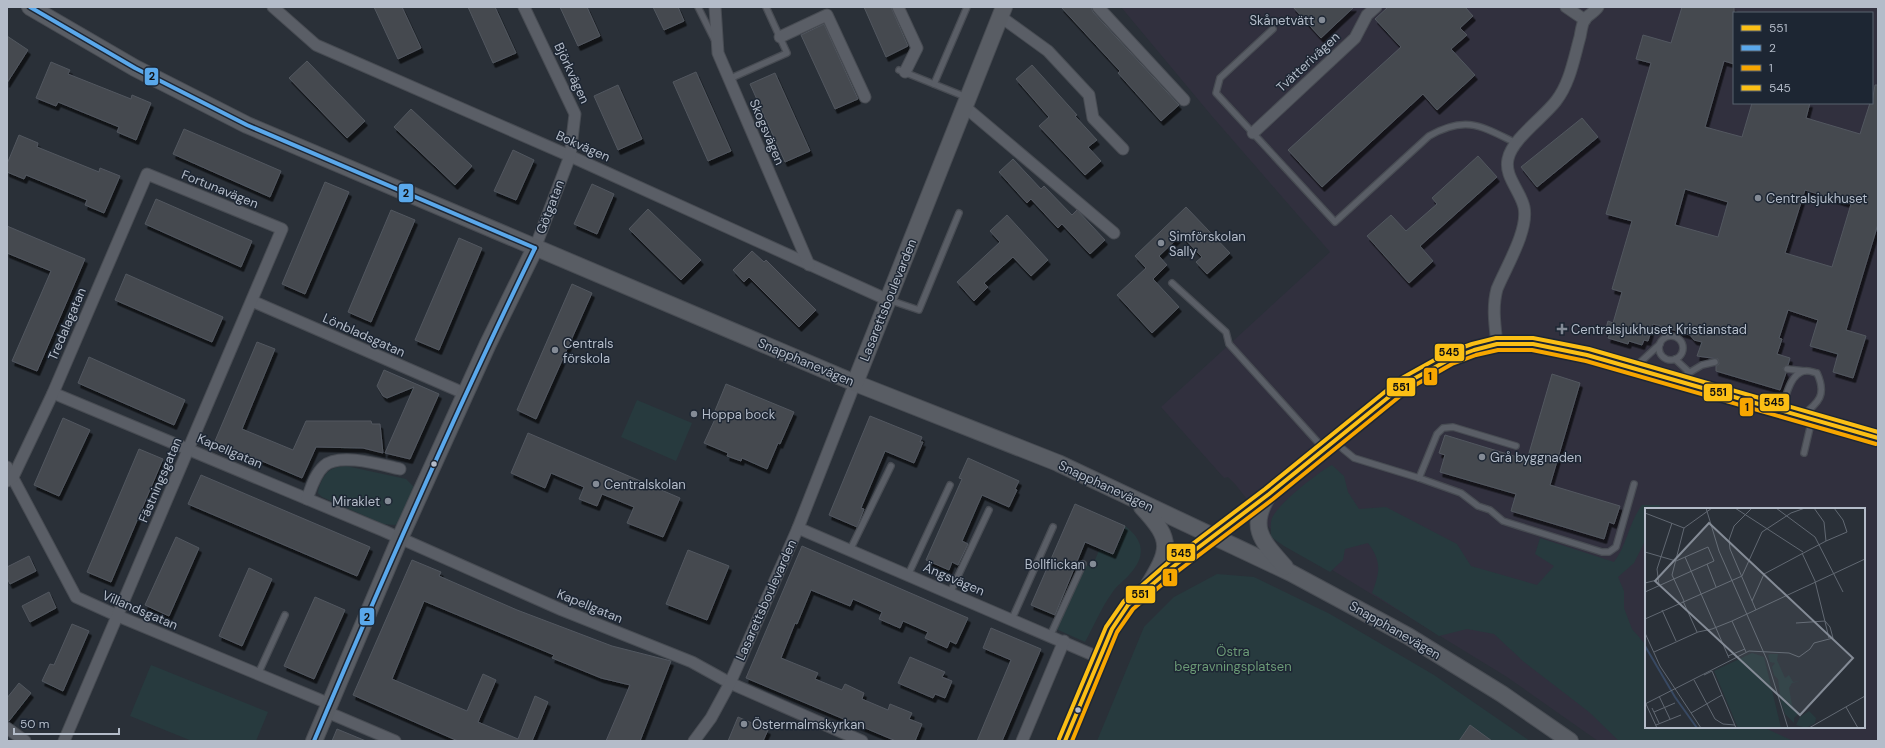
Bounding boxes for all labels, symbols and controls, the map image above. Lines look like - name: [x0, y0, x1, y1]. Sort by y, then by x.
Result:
- place label: Skånetvätt: [1250, 12, 1314, 29]
- legend: [1733, 12, 1873, 104]
- marker: Skånetvätt: [1317, 15, 1327, 25]
- text: 551: [1769, 20, 1787, 36]
- street label: Tvätterivägen: [1273, 28, 1343, 96]
- street label: Björkvägen: [550, 40, 594, 106]
- text: 2: [1769, 40, 1776, 56]
- text: 1: [1769, 60, 1773, 76]
- line badge: 2: [144, 67, 159, 86]
- text: 2: [149, 69, 155, 83]
- text: 545: [1769, 80, 1791, 96]
- street label: Skogsvägen: [746, 96, 788, 168]
- street label: Bokvägen: [553, 127, 613, 165]
- street label: Fortunavägen: [179, 166, 261, 212]
- street label: Götgatan: [532, 178, 568, 236]
- line badge: 2: [398, 183, 414, 203]
- text: 2: [403, 186, 409, 200]
- place label: Centralsjukhuset: [1766, 190, 1867, 207]
- marker: Centralsjukhuset: [1753, 193, 1763, 203]
- place label: Simförskolan Sally: [1169, 228, 1246, 260]
- street label: Lasarettsboulevarden: [856, 236, 920, 364]
- marker: Simförskolan Sally: [1156, 238, 1166, 248]
- street label: Tredalagatan: [44, 285, 90, 363]
- street label: Lönbladsgatan: [320, 309, 408, 361]
- place label: Centralsjukhuset Kristianstad: [1571, 321, 1747, 338]
- marker: Centralsjukhuset Kristianstad: [1556, 323, 1568, 335]
- street label: Snapphanevägen: [755, 334, 857, 390]
- place label: Centrals förskola: [563, 335, 614, 367]
- line badge: 545: [1434, 343, 1465, 362]
- marker: Centrals förskola: [550, 345, 560, 355]
- text: 545: [1439, 345, 1460, 359]
- line badge: 1: [1423, 367, 1438, 386]
- text: 1: [1428, 369, 1432, 383]
- line badge: 551: [1386, 377, 1416, 397]
- text: 551: [1392, 380, 1410, 394]
- line badge: 551: [1703, 383, 1733, 402]
- text: 551: [1709, 385, 1727, 399]
- line badge: 545: [1759, 393, 1790, 412]
- text: 545: [1764, 395, 1785, 409]
- line badge: 1: [1739, 397, 1754, 417]
- text: 1: [1745, 400, 1749, 414]
- place label: Hoppa bock: [702, 406, 776, 423]
- marker: Hoppa bock: [689, 409, 699, 419]
- street label: Kapellgatan: [195, 430, 265, 472]
- street label: Fästningsgatan: [134, 435, 186, 525]
- place label: Grå byggnaden: [1490, 449, 1582, 466]
- marker: Grå byggnaden: [1477, 452, 1487, 462]
- street label: Snapphanevägen: [1056, 457, 1156, 515]
- unlabelled marker: [429, 459, 439, 469]
- place label: Centralskolan: [604, 476, 686, 493]
- marker: Centralskolan: [591, 479, 601, 489]
- place label: Miraklet: [332, 493, 380, 510]
- marker: Miraklet: [383, 496, 393, 506]
- inset map: [1645, 508, 1865, 728]
- street label: Lasarettsboulevarden: [732, 537, 800, 663]
- line badge: 545: [1166, 543, 1196, 562]
- text: 545: [1171, 546, 1192, 560]
- place label: Bollflickan: [1025, 556, 1085, 573]
- street label: Ängsvägen: [921, 558, 987, 600]
- marker: Bollflickan: [1088, 559, 1098, 569]
- line badge: 1: [1162, 568, 1178, 587]
- text: 1: [1168, 570, 1172, 584]
- street label: Kapellgatan: [555, 585, 625, 627]
- line badge: 551: [1125, 585, 1156, 604]
- street label: Villandsgatan: [100, 586, 180, 634]
- text: 551: [1131, 587, 1149, 601]
- street label: Snapphanevägen: [1346, 597, 1444, 663]
- line badge: 2: [359, 607, 375, 626]
- text: 2: [364, 610, 370, 624]
- park label: Östra begravningsplatsen: [1174, 643, 1292, 675]
- unlabelled marker: [1073, 705, 1083, 715]
- scale bar: [14, 710, 119, 736]
- text: 50 m: [20, 716, 49, 732]
- place label: Östermalmskyrkan: [752, 716, 865, 733]
- marker: Östermalmskyrkan: [739, 719, 749, 729]

